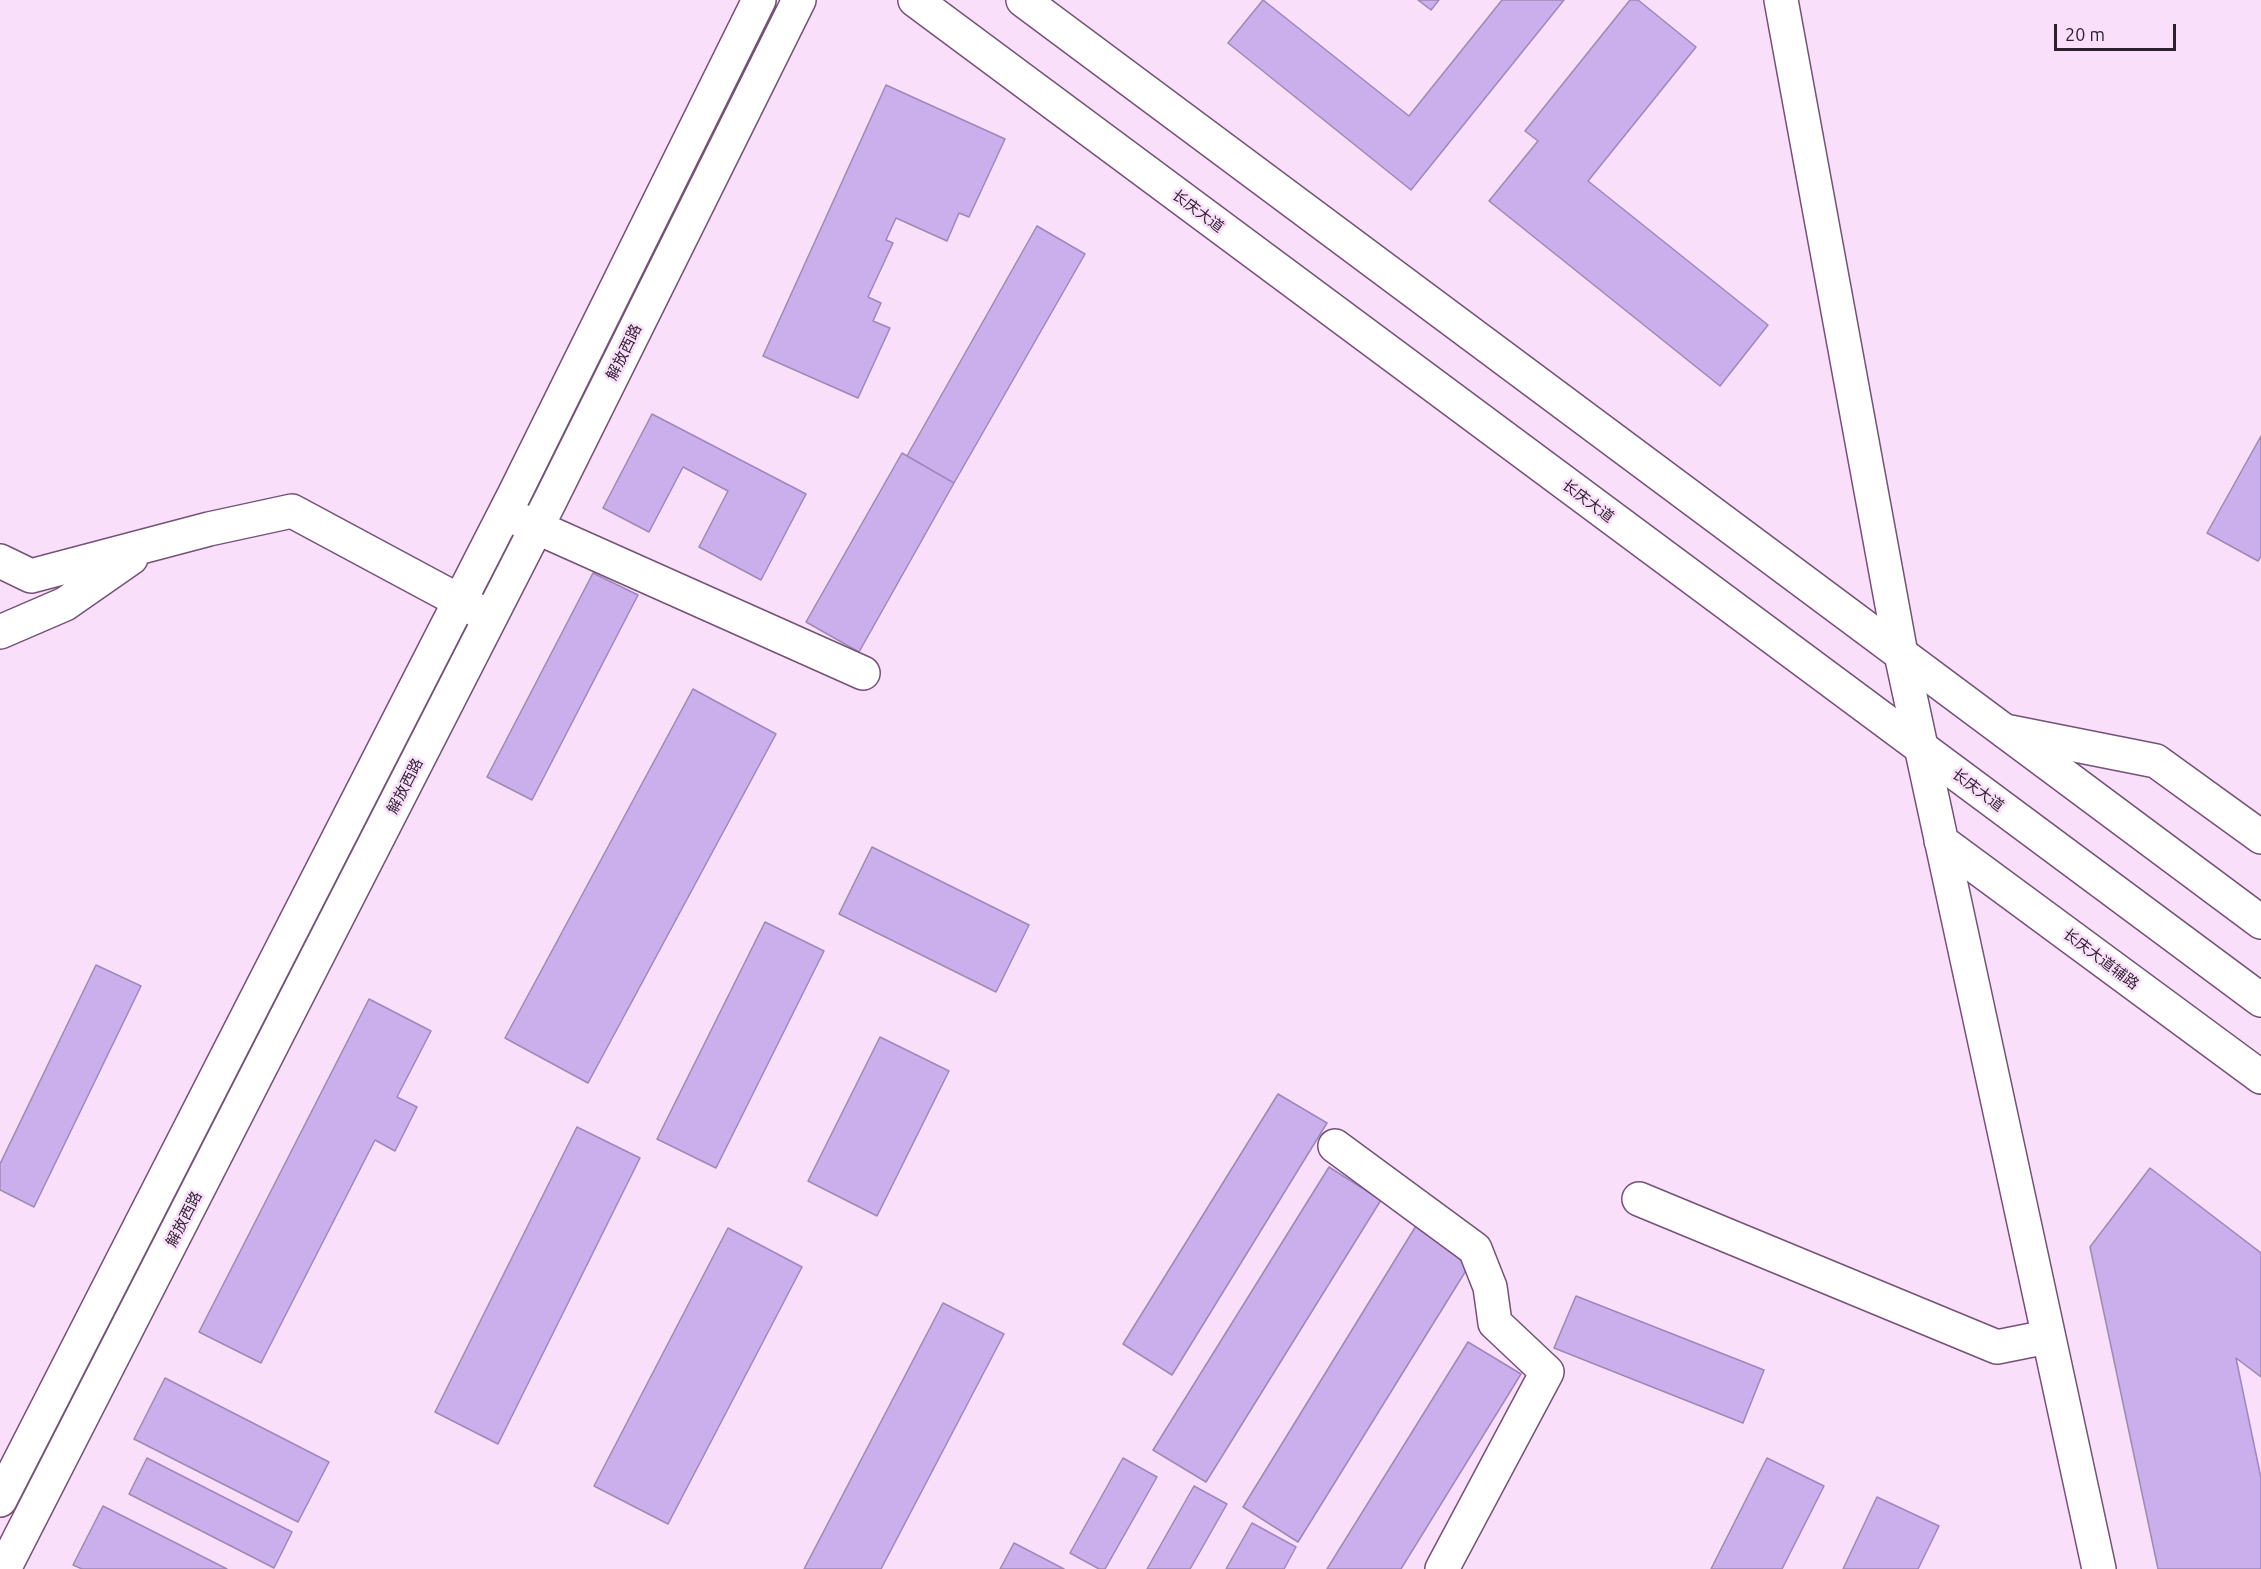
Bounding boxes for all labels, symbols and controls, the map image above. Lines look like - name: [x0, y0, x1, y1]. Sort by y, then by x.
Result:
- scale bar: [2057, 12, 2178, 50]
- text: 20 m: [2065, 24, 2105, 44]
- street label: 长庆大道: [1169, 186, 1227, 236]
- street label: 解放西路: [603, 321, 645, 383]
- street label: 长庆大道: [1559, 476, 1617, 526]
- street label: 解放西路: [383, 755, 427, 817]
- street label: 长庆大道: [1949, 765, 2007, 815]
- street label: 长庆大道辅路: [2060, 925, 2142, 993]
- street label: 解放西路: [162, 1188, 206, 1250]

